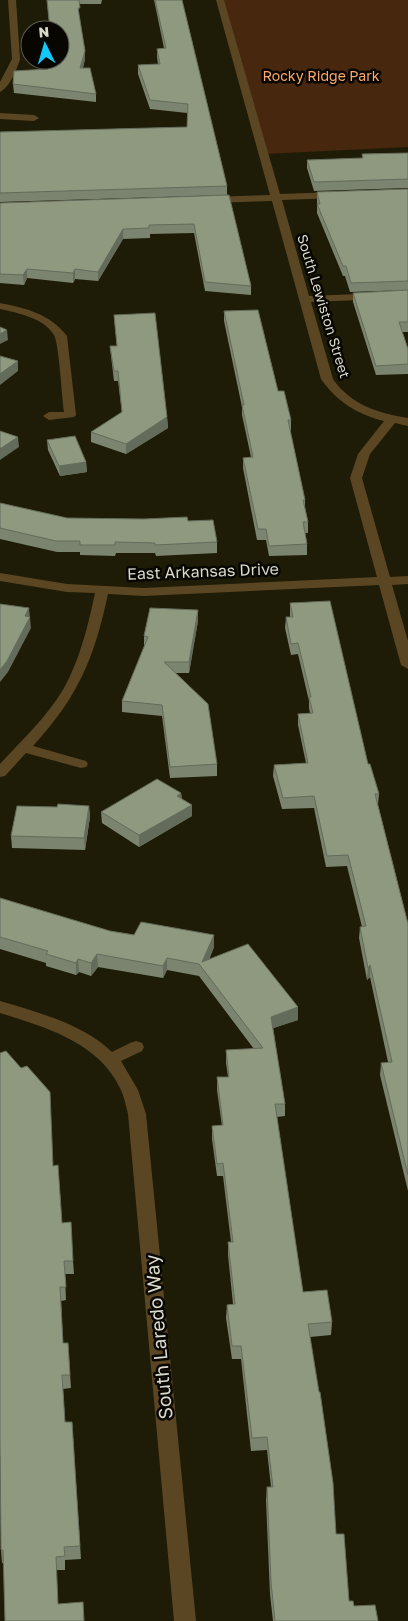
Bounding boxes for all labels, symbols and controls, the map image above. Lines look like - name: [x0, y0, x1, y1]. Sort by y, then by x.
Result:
- north arrow: [20, 20, 70, 70]
- text: N: [38, 23, 50, 40]
- park label: Rocky Ridge Park: [262, 67, 380, 84]
- street label: South Lewiston Street: [294, 232, 354, 380]
- street label: East Arkansas Drive: [127, 558, 279, 584]
- street label: South Laredo Way: [139, 1253, 177, 1420]

